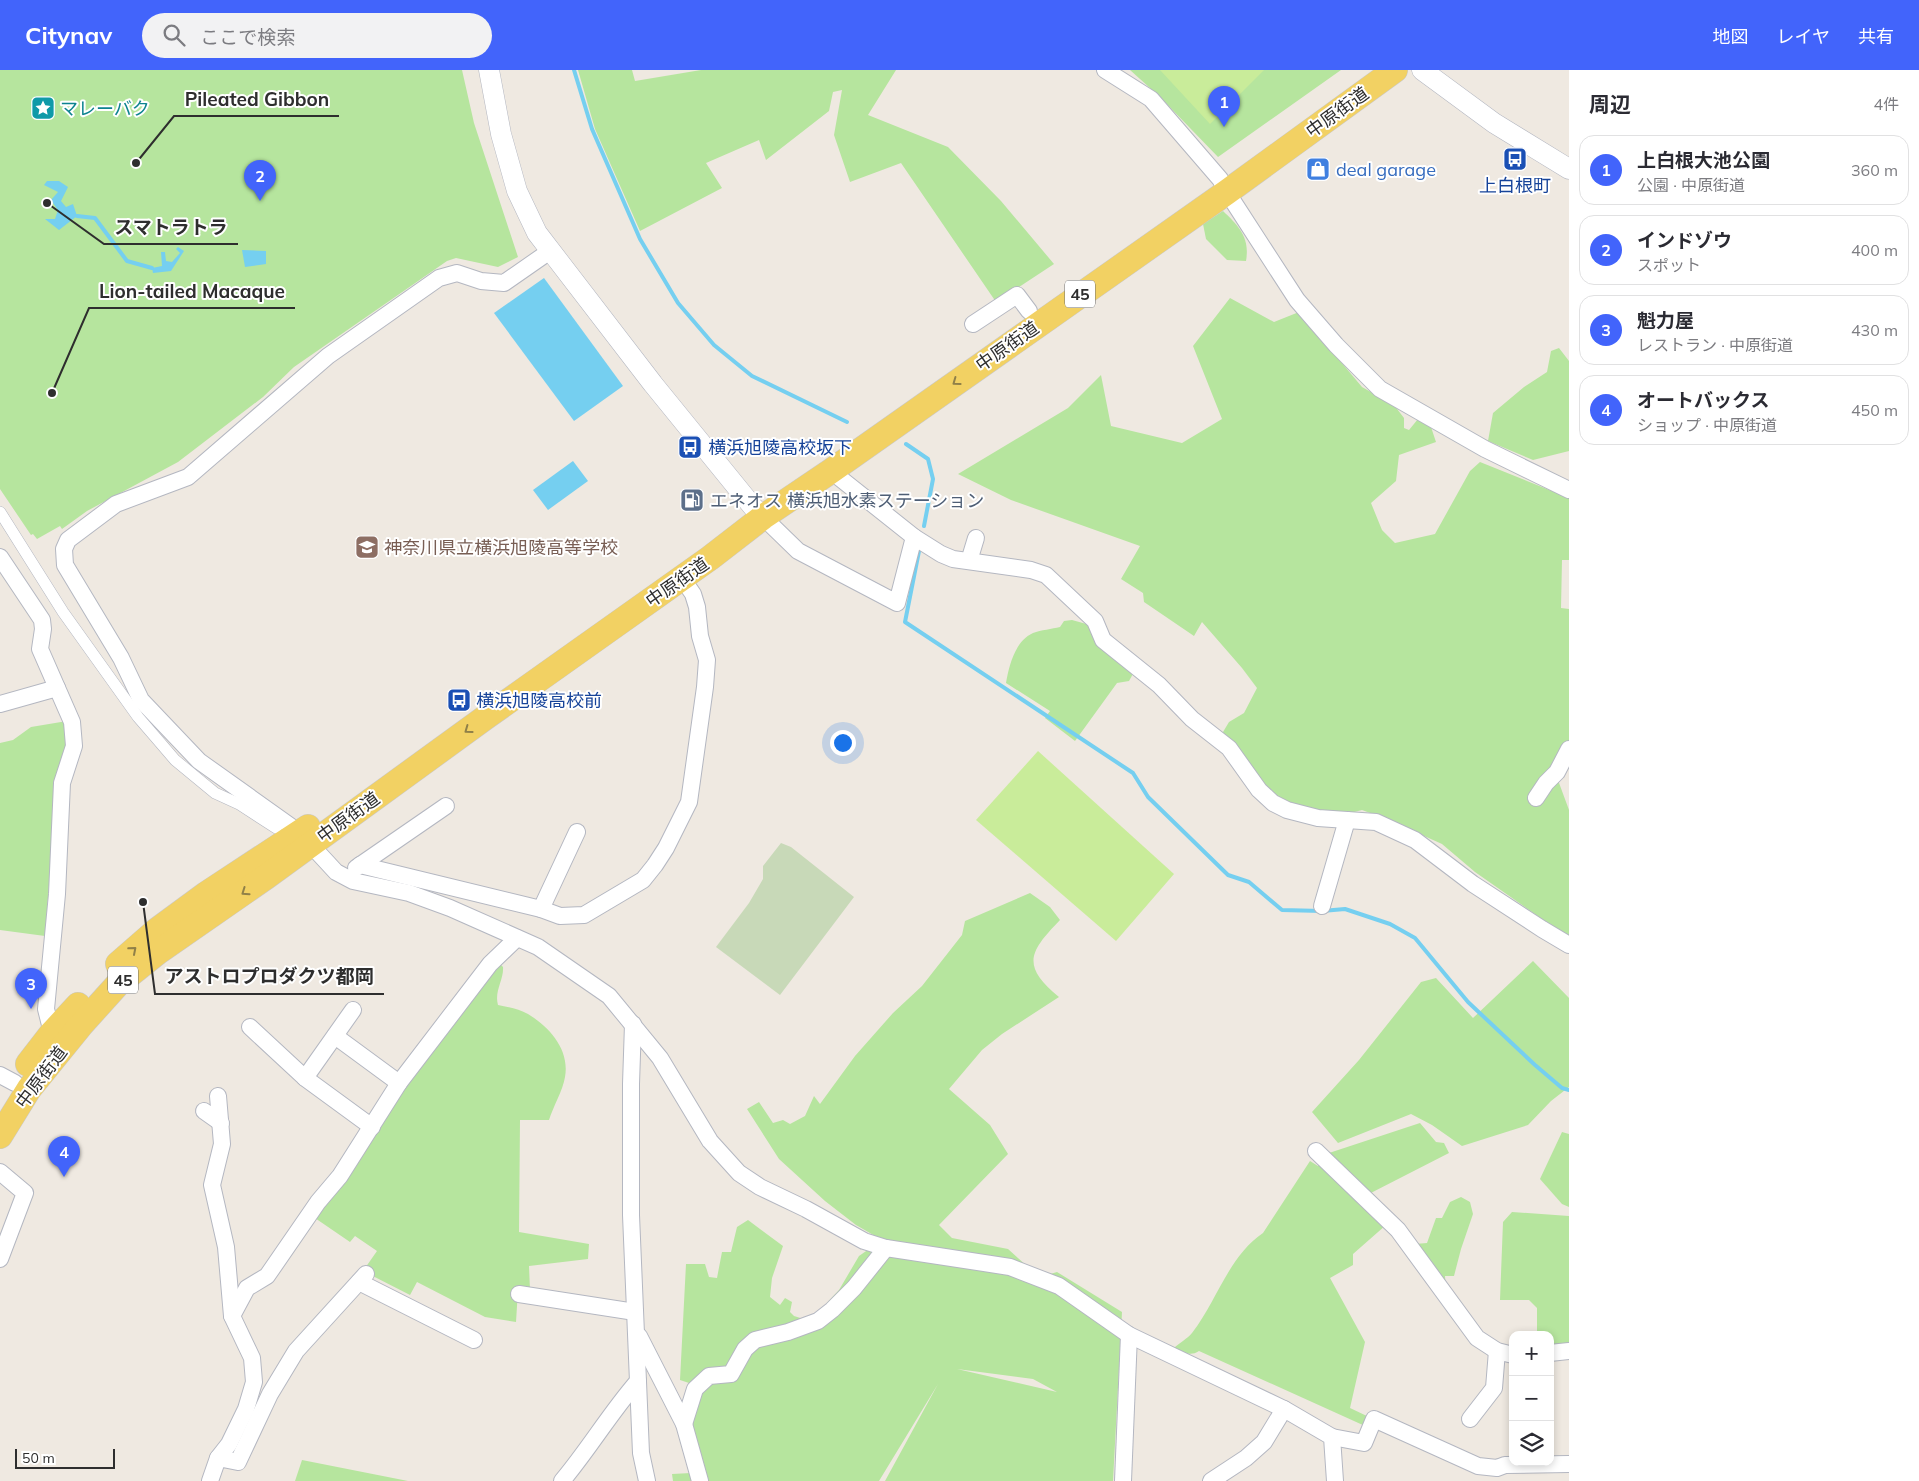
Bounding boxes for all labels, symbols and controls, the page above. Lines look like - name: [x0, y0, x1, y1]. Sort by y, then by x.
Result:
- search box: [142, 13, 492, 58]
- text: Citynav: [25, 20, 112, 50]
- icon: search: [160, 21, 188, 49]
- text: ここで検索: [200, 25, 295, 49]
- text: 地図: [1713, 25, 1749, 48]
- text: レイヤ: [1777, 25, 1830, 48]
- text: 共有: [1858, 25, 1894, 48]
- callout: Pileated Gibbon: [174, 82, 339, 116]
- street label: 中原街道: [1301, 82, 1373, 142]
- pin: 1: [1208, 86, 1240, 127]
- text: Pileated Gibbon: [185, 87, 329, 111]
- text: 周辺: [1589, 91, 1631, 117]
- text: 4件: [1873, 94, 1899, 114]
- place icon: マレーバク: [30, 95, 56, 121]
- place label: マレーバク: [60, 97, 150, 120]
- bus stop icon: 上白根町: [1502, 146, 1528, 172]
- text: 上白根大池公園: [1637, 148, 1770, 172]
- shop icon: deal garage: [1305, 156, 1331, 182]
- place label: deal garage: [1336, 158, 1436, 181]
- pin: 2: [244, 160, 276, 201]
- text: 1: [1601, 160, 1611, 180]
- text: 360 m: [1851, 160, 1898, 180]
- place label: 上白根町: [1479, 174, 1551, 197]
- text: 公園 · 中原街道: [1637, 175, 1745, 195]
- callout: スマトラトラ: [104, 210, 238, 244]
- text: スマトラトラ: [114, 215, 228, 239]
- text: インドゾウ: [1637, 228, 1732, 252]
- text: 2: [1601, 240, 1611, 260]
- text: 400 m: [1851, 240, 1898, 260]
- text: スポット: [1637, 255, 1701, 275]
- callout: Lion-tailed Macaque: [89, 274, 295, 308]
- text: Lion-tailed Macaque: [99, 279, 285, 303]
- road number: 45: [1065, 280, 1095, 308]
- text: 魁力屋: [1637, 308, 1694, 332]
- street label: 中原街道: [971, 316, 1043, 376]
- text: 3: [1601, 320, 1611, 340]
- text: 430 m: [1851, 320, 1898, 340]
- text: レストラン · 中原街道: [1637, 335, 1793, 355]
- one-way arrow: [952, 376, 962, 385]
- text: オートバックス: [1637, 388, 1769, 412]
- text: 4: [1601, 400, 1611, 420]
- text: 450 m: [1851, 400, 1898, 420]
- text: ショップ · 中原街道: [1637, 415, 1777, 435]
- bus stop icon: 横浜旭陵高校坂下: [677, 434, 703, 460]
- place label: 横浜旭陵高校坂下: [708, 436, 852, 459]
- fuel station icon: エネオス 横浜旭水素ステーション: [679, 487, 705, 513]
- place label: エネオス 横浜旭水素ステーション: [710, 489, 984, 512]
- school or university icon: 神奈川県立横浜旭陵高等学校: [354, 534, 380, 560]
- place label: 神奈川県立横浜旭陵高等学校: [384, 536, 618, 559]
- street label: 中原街道: [641, 552, 713, 612]
- bus stop icon: 横浜旭陵高校前: [446, 687, 472, 713]
- place label: 横浜旭陵高校前: [476, 689, 602, 712]
- one-way arrow: [464, 724, 474, 733]
- your location: [830, 730, 856, 756]
- street label: 中原街道: [312, 787, 384, 847]
- one-way arrow: [241, 886, 251, 895]
- one-way arrow: [128, 947, 137, 956]
- callout: アストロプロダクツ都岡: [155, 960, 384, 994]
- text: アストロプロダクツ都岡: [164, 964, 374, 988]
- road number: 45: [108, 966, 138, 994]
- pin: 3: [15, 968, 47, 1009]
- street label: 中原街道: [10, 1041, 72, 1113]
- pin: 4: [48, 1136, 80, 1177]
- map controls: [1509, 1331, 1554, 1466]
- button: +: [1509, 1331, 1554, 1376]
- button: −: [1509, 1376, 1554, 1421]
- button: layers: [1509, 1421, 1554, 1466]
- scale bar: [15, 1446, 115, 1469]
- text: 50 m: [22, 1449, 55, 1467]

